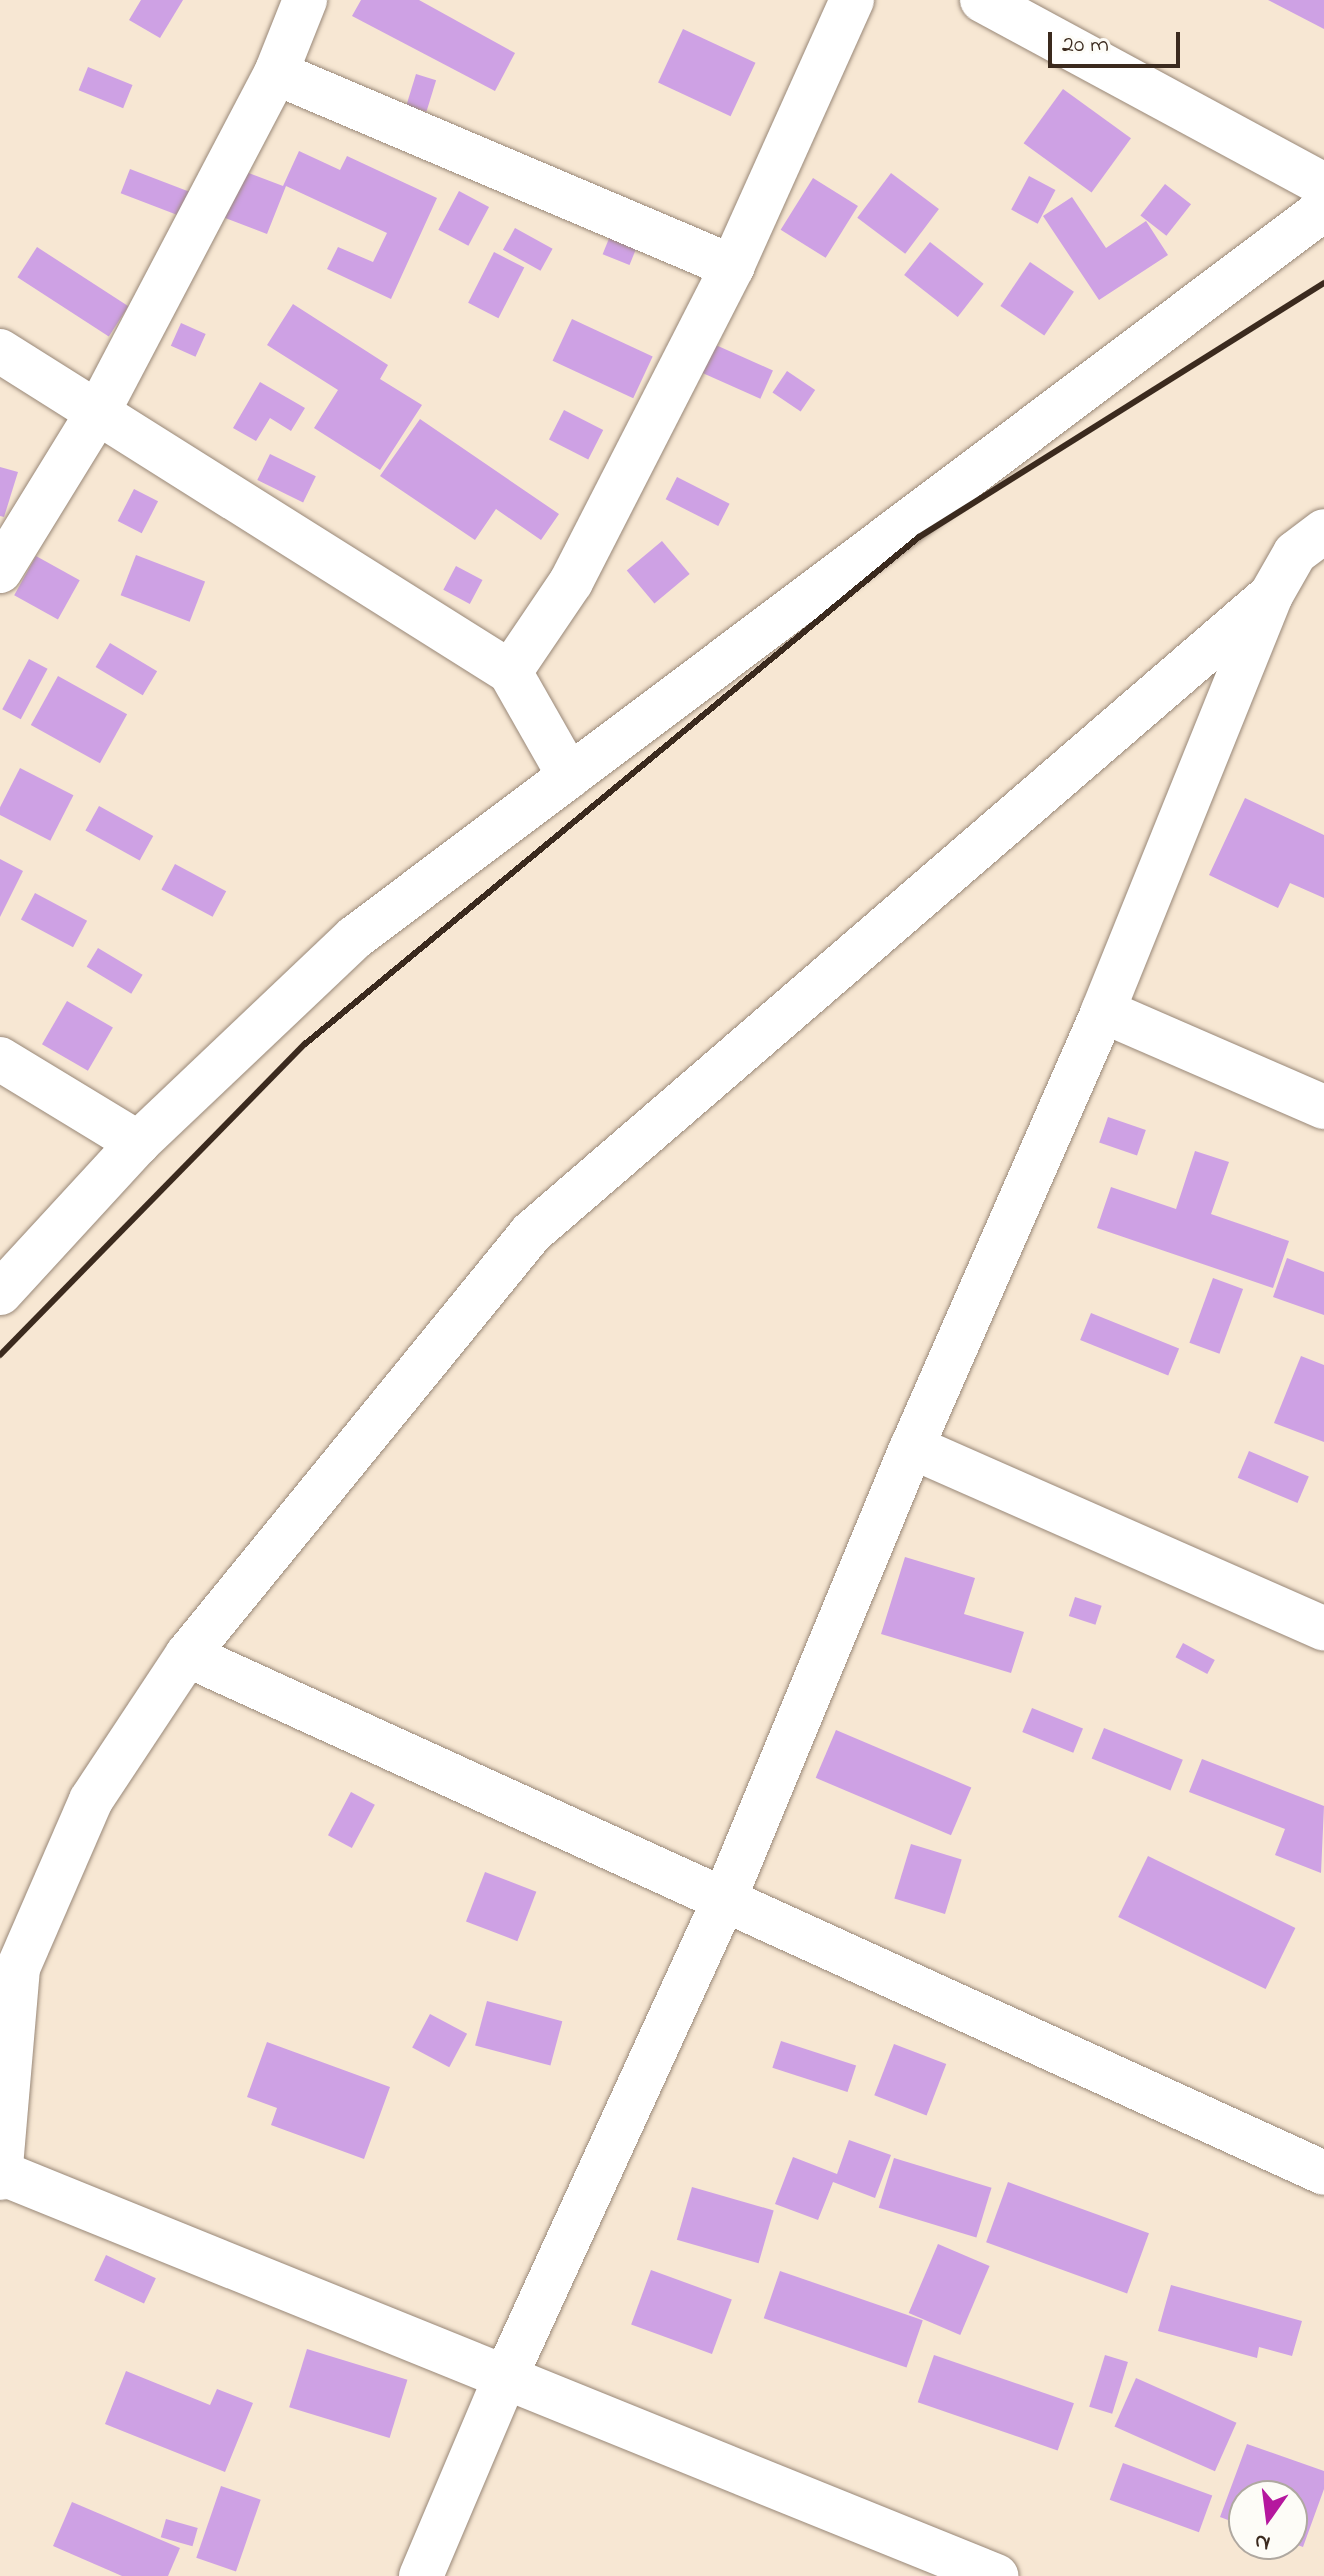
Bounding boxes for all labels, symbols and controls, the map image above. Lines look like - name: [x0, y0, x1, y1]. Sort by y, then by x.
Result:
- scale bar: [1052, 16, 1184, 66]
- text: 20 m: [1062, 28, 1109, 63]
- north arrow: [1228, 2480, 1308, 2560]
- text: N: [1252, 2524, 1274, 2559]

